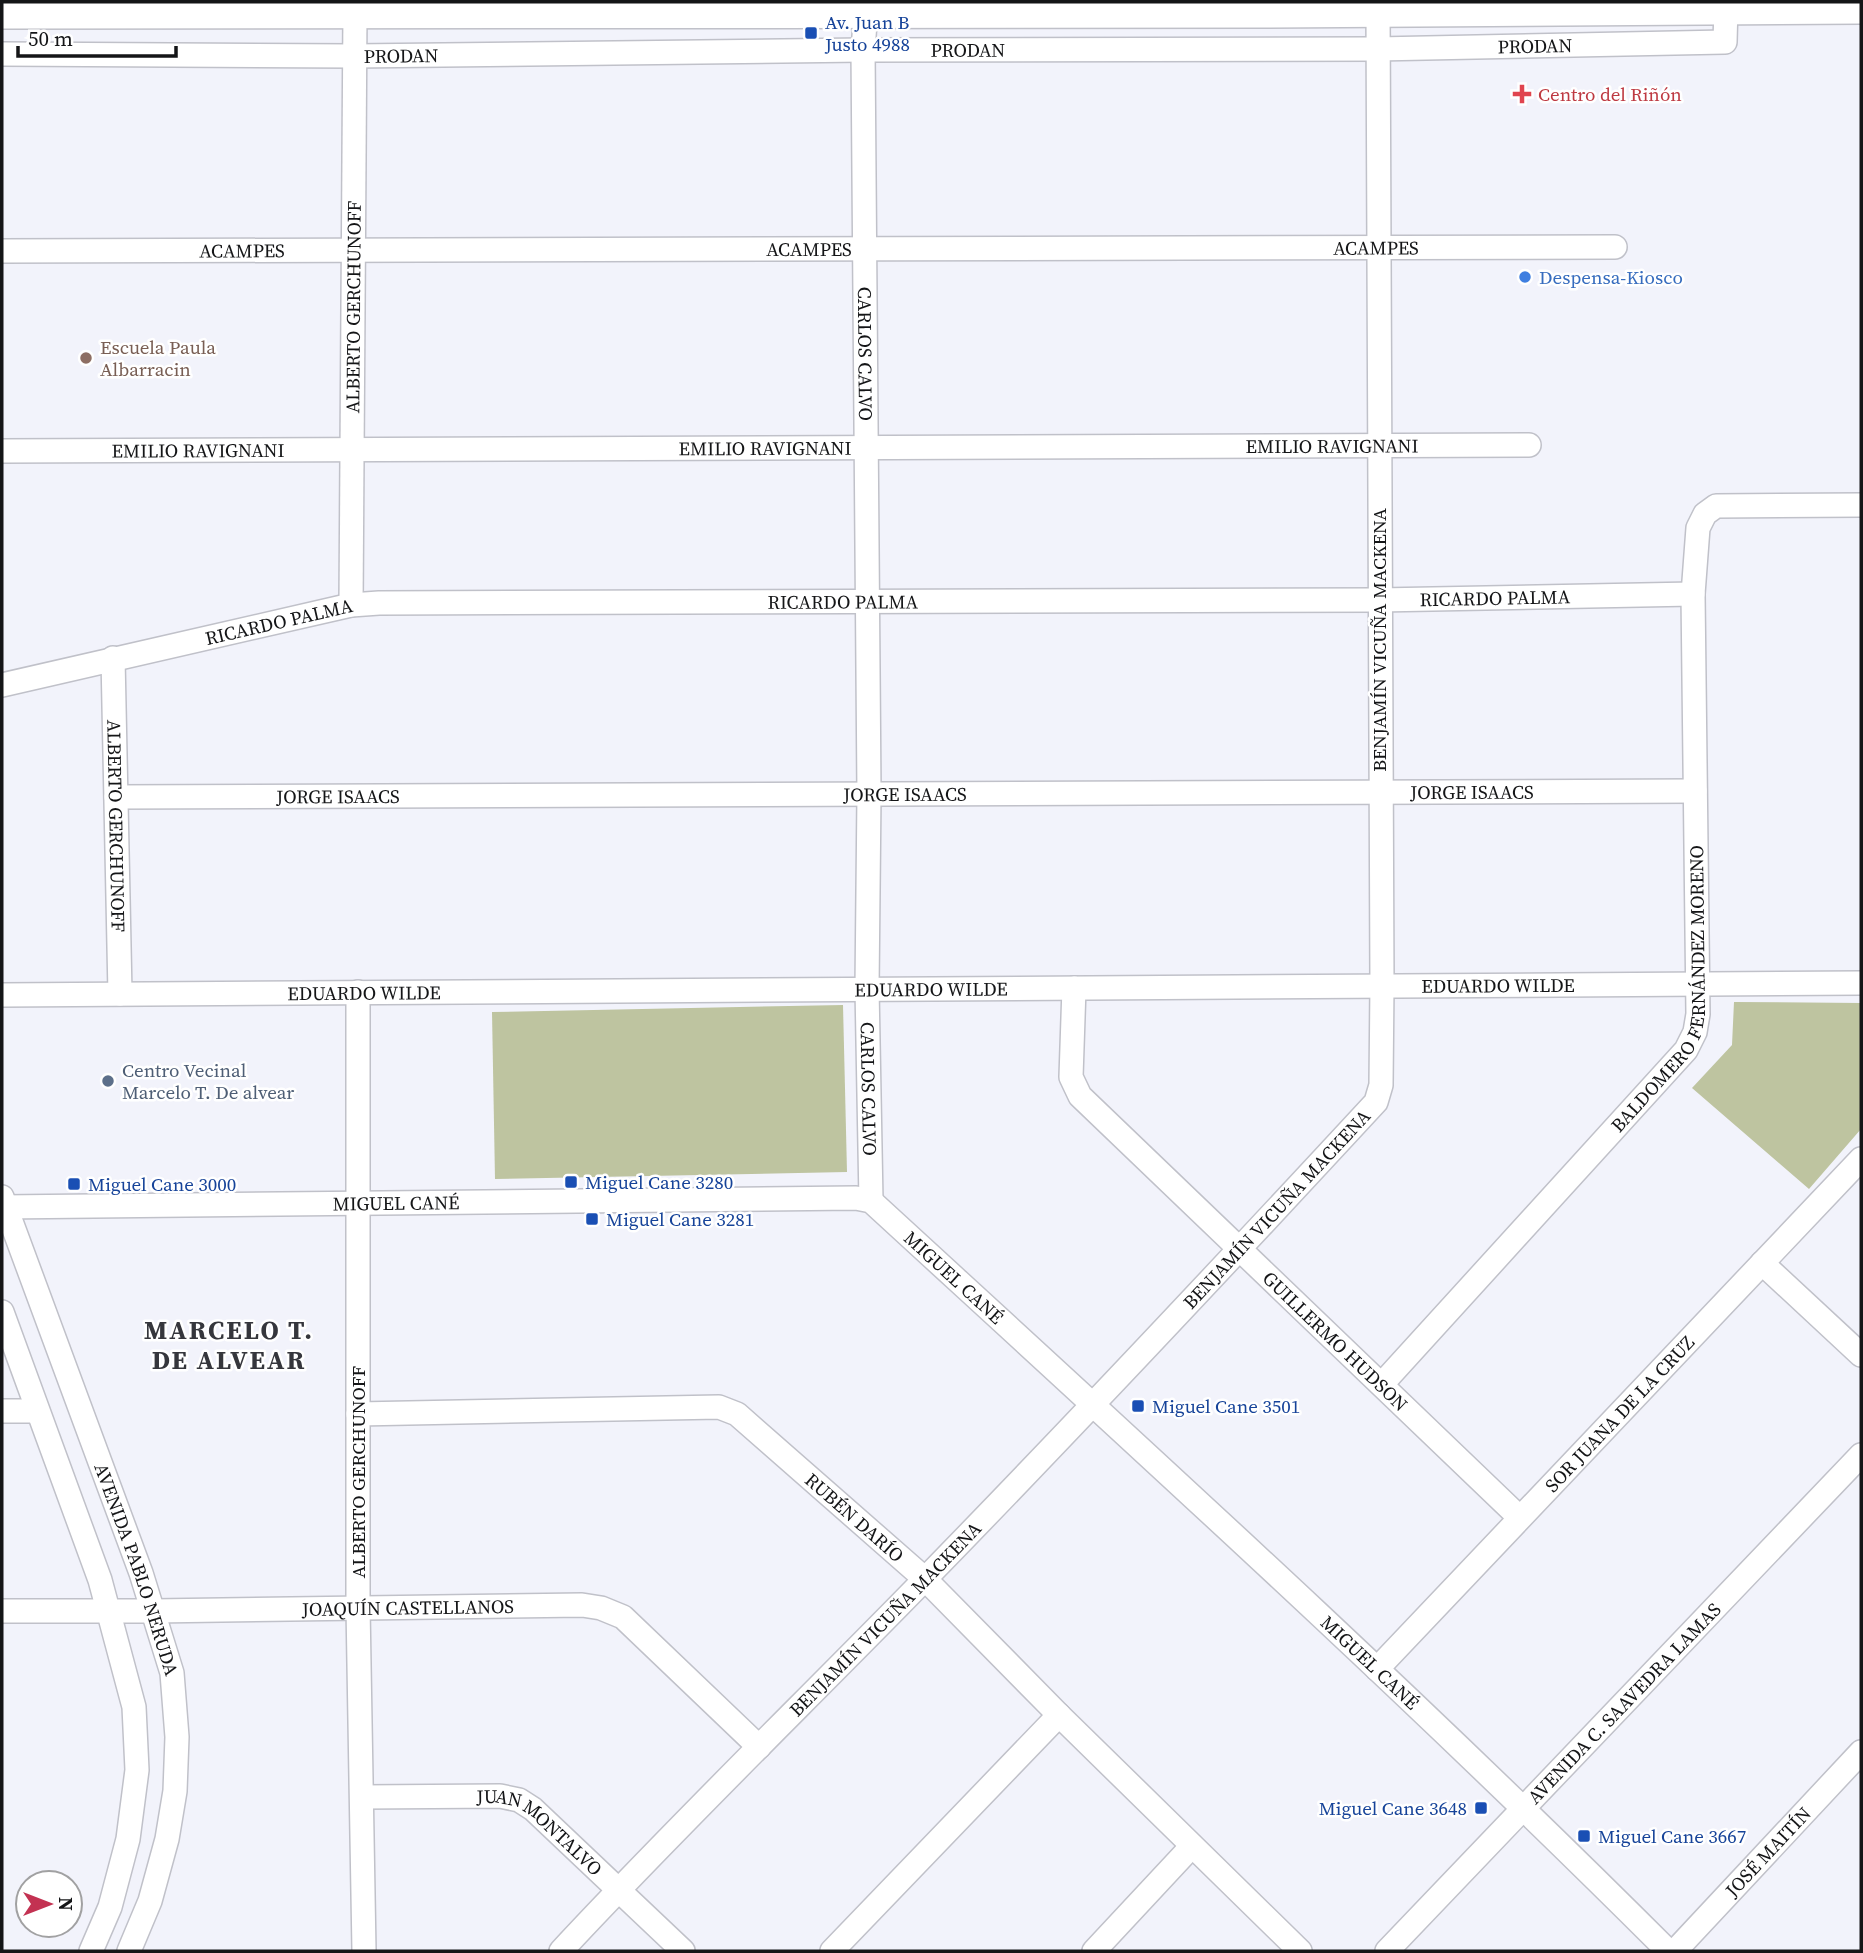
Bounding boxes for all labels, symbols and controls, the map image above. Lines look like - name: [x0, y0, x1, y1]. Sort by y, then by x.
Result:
- place label: Av. Juan B Justo 4988: [824, 9, 910, 57]
- scale bar: [18, 14, 175, 58]
- text: 50 m: [28, 24, 73, 53]
- marker: Av. Juan B Justo 4988: [803, 25, 819, 41]
- street label: PRODAN: [1497, 32, 1573, 60]
- street label: PRODAN: [931, 37, 1005, 63]
- street label: PRODAN: [363, 42, 439, 69]
- place label: Centro del Riñón: [1538, 81, 1682, 107]
- marker: Centro del Riñón: [1512, 84, 1532, 104]
- street label: ALBERTO GERCHUNOFF: [339, 201, 367, 413]
- street label: ACAMPES: [1333, 234, 1419, 261]
- street label: ACAMPES: [766, 236, 852, 262]
- street label: ACAMPES: [199, 237, 285, 264]
- place label: Despensa-Kiosco: [1539, 264, 1683, 290]
- marker: Despensa-Kiosco: [1517, 269, 1533, 285]
- street label: CARLOS CALVO: [852, 287, 879, 421]
- place label: Escuela Paula Albarracin: [100, 334, 216, 382]
- marker: Escuela Paula Albarracin: [78, 350, 94, 366]
- street label: EMILIO RAVIGNANI: [1246, 432, 1418, 459]
- street label: EMILIO RAVIGNANI: [679, 435, 851, 461]
- street label: EMILIO RAVIGNANI: [112, 437, 284, 464]
- street label: BENJAMÍN VICUÑA MACKENA: [1366, 508, 1392, 772]
- street label: RICARDO PALMA: [1419, 583, 1571, 612]
- street label: RICARDO PALMA: [767, 588, 919, 615]
- street label: RICARDO PALMA: [202, 592, 356, 651]
- street label: ALBERTO GERCHUNOFF: [101, 719, 132, 933]
- street label: JORGE ISAACS: [1409, 779, 1534, 805]
- street label: JORGE ISAACS: [842, 781, 967, 807]
- street label: JORGE ISAACS: [275, 783, 400, 809]
- street label: BALDOMERO FERNÁNDEZ MORENO: [1605, 845, 1711, 1138]
- street label: EDUARDO WILDE: [1421, 972, 1575, 999]
- street label: EDUARDO WILDE: [854, 976, 1008, 1002]
- street label: EDUARDO WILDE: [287, 979, 441, 1006]
- street label: CARLOS CALVO: [855, 1022, 883, 1156]
- place label: Centro Vecinal Marcelo T. De alvear: [122, 1057, 294, 1105]
- marker: Centro Vecinal Marcelo T. De alvear: [100, 1073, 116, 1089]
- street label: BENJAMÍN VICUÑA MACKENA: [1177, 1103, 1376, 1314]
- place label: Miguel Cane 3280: [585, 1169, 733, 1195]
- place label: Miguel Cane 3000: [88, 1171, 236, 1197]
- marker: Miguel Cane 3280: [563, 1174, 579, 1190]
- marker: Miguel Cane 3000: [66, 1176, 82, 1192]
- street label: MIGUEL CANÉ: [332, 1189, 459, 1217]
- place label: Miguel Cane 3281: [606, 1206, 754, 1232]
- marker: Miguel Cane 3281: [584, 1211, 600, 1227]
- street label: MIGUEL CANÉ: [899, 1225, 1010, 1330]
- street label: GUILLERMO HUDSON: [1257, 1265, 1414, 1417]
- district label: MARCELO T. DE ALVEAR: [144, 1312, 314, 1378]
- street label: SOR JUANA DE LA CRUZ: [1539, 1329, 1700, 1498]
- street label: ALBERTO GERCHUNOFF: [345, 1366, 371, 1578]
- place label: Miguel Cane 3501: [1152, 1393, 1300, 1419]
- marker: Miguel Cane 3501: [1130, 1398, 1146, 1414]
- street label: AVENIDA PABLO NERUDA: [88, 1459, 185, 1679]
- street label: RUBÉN DARÍO: [800, 1467, 910, 1568]
- street label: BENJAMÍN VICUÑA MACKENA: [783, 1516, 987, 1722]
- street label: JOAQUÍN CASTELLANOS: [301, 1593, 514, 1622]
- street label: AVENIDA C. SAAVEDRA LAMAS: [1521, 1597, 1727, 1809]
- street label: MIGUEL CANÉ: [1315, 1609, 1425, 1715]
- street label: JUAN MONTALVO: [475, 1782, 608, 1881]
- place label: Miguel Cane 3648: [1319, 1795, 1467, 1821]
- marker: Miguel Cane 3648: [1473, 1800, 1489, 1816]
- street label: JOSÉ MAITÍN: [1718, 1801, 1817, 1903]
- place label: Miguel Cane 3667: [1598, 1823, 1746, 1849]
- marker: Miguel Cane 3667: [1576, 1828, 1592, 1844]
- north arrow: [14, 1869, 84, 1939]
- text: N: [53, 1897, 79, 1911]

